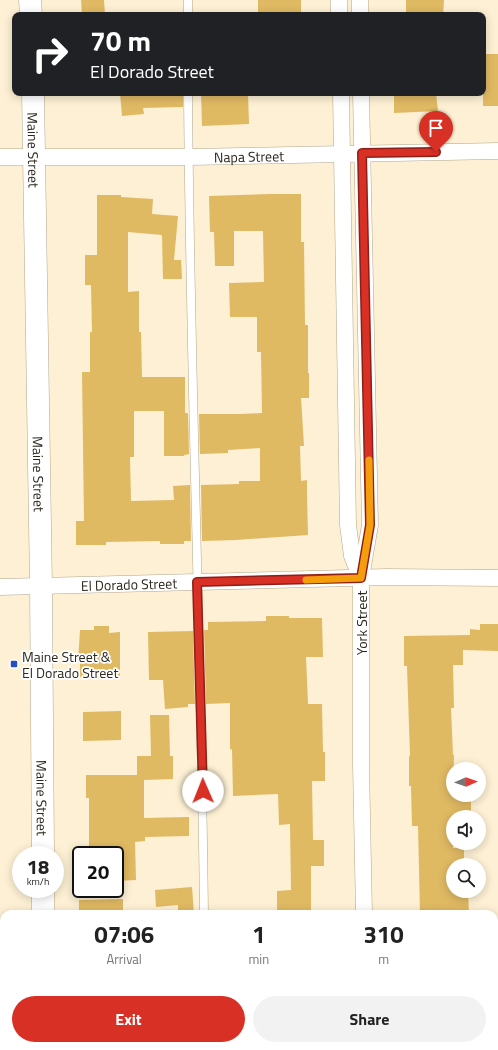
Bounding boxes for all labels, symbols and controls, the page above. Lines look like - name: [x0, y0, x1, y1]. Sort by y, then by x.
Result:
- text: 70 m: [90, 19, 151, 62]
- icon: right: [24, 28, 76, 80]
- text: El Dorado Street: [90, 58, 214, 85]
- pin: [419, 111, 453, 152]
- street label: Maine Street: [23, 112, 45, 188]
- icon: arrive: [425, 117, 447, 139]
- street label: Napa Street: [214, 145, 284, 167]
- street label: Maine Street: [28, 436, 50, 512]
- street label: El Dorado Street: [80, 572, 178, 595]
- street label: York Street: [351, 591, 372, 655]
- place label: Maine Street & El Dorado Street: [22, 646, 118, 683]
- marker: Maine Street & El Dorado Street: [9, 659, 19, 669]
- street label: Maine Street: [32, 760, 53, 836]
- north arrow: [446, 762, 486, 802]
- map controls: [446, 762, 486, 898]
- position arrow: [182, 770, 224, 812]
- button: sound: [446, 810, 486, 850]
- speed limit sign: 20: [72, 846, 124, 898]
- text: 18: [27, 851, 49, 882]
- button: search: [446, 858, 486, 898]
- text: km/h: [27, 874, 49, 889]
- text: 07:06: [94, 916, 154, 952]
- text: 1: [252, 916, 266, 952]
- text: 310: [363, 916, 404, 952]
- text: Arrival: [107, 949, 142, 969]
- text: min: [248, 949, 269, 969]
- text: m: [378, 949, 389, 969]
- button: Exit: [12, 996, 245, 1042]
- button: Share: [253, 996, 486, 1042]

